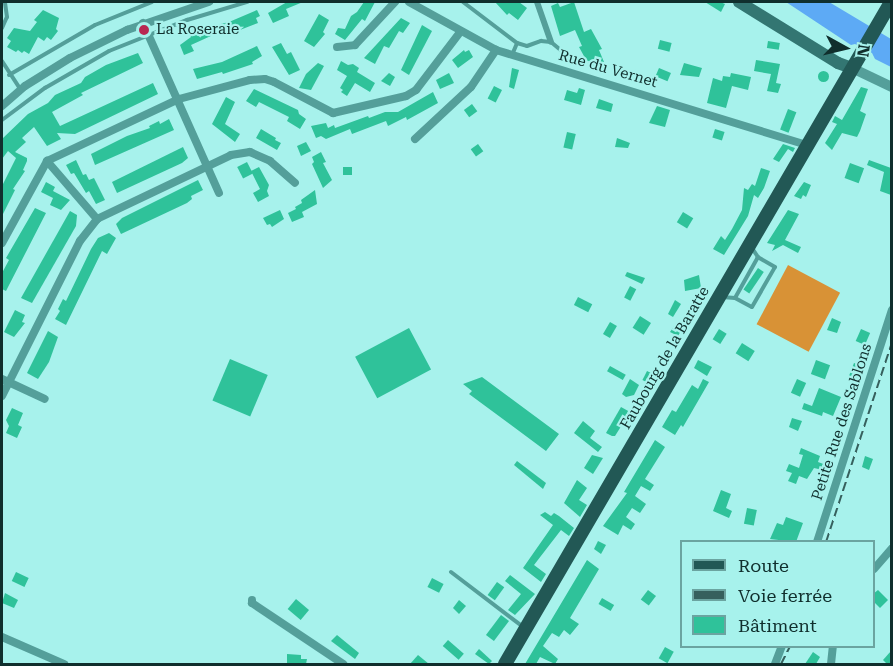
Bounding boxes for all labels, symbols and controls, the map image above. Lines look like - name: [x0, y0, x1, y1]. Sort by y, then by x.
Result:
- north arrow: [815, 18, 875, 78]
- place label: La Roseraie: [156, 21, 239, 39]
- marker: La Roseraie: [137, 23, 151, 37]
- text: N: [853, 43, 874, 58]
- street label: Rue du Vernet: [557, 46, 659, 92]
- street label: Faubourg de la Baratte: [617, 283, 713, 433]
- street label: Petite Rue des Sablons: [808, 341, 876, 503]
- legend: [680, 540, 875, 648]
- text: Route: [738, 555, 789, 576]
- text: Voie ferrée: [738, 585, 832, 606]
- text: Bâtiment: [738, 615, 817, 636]

